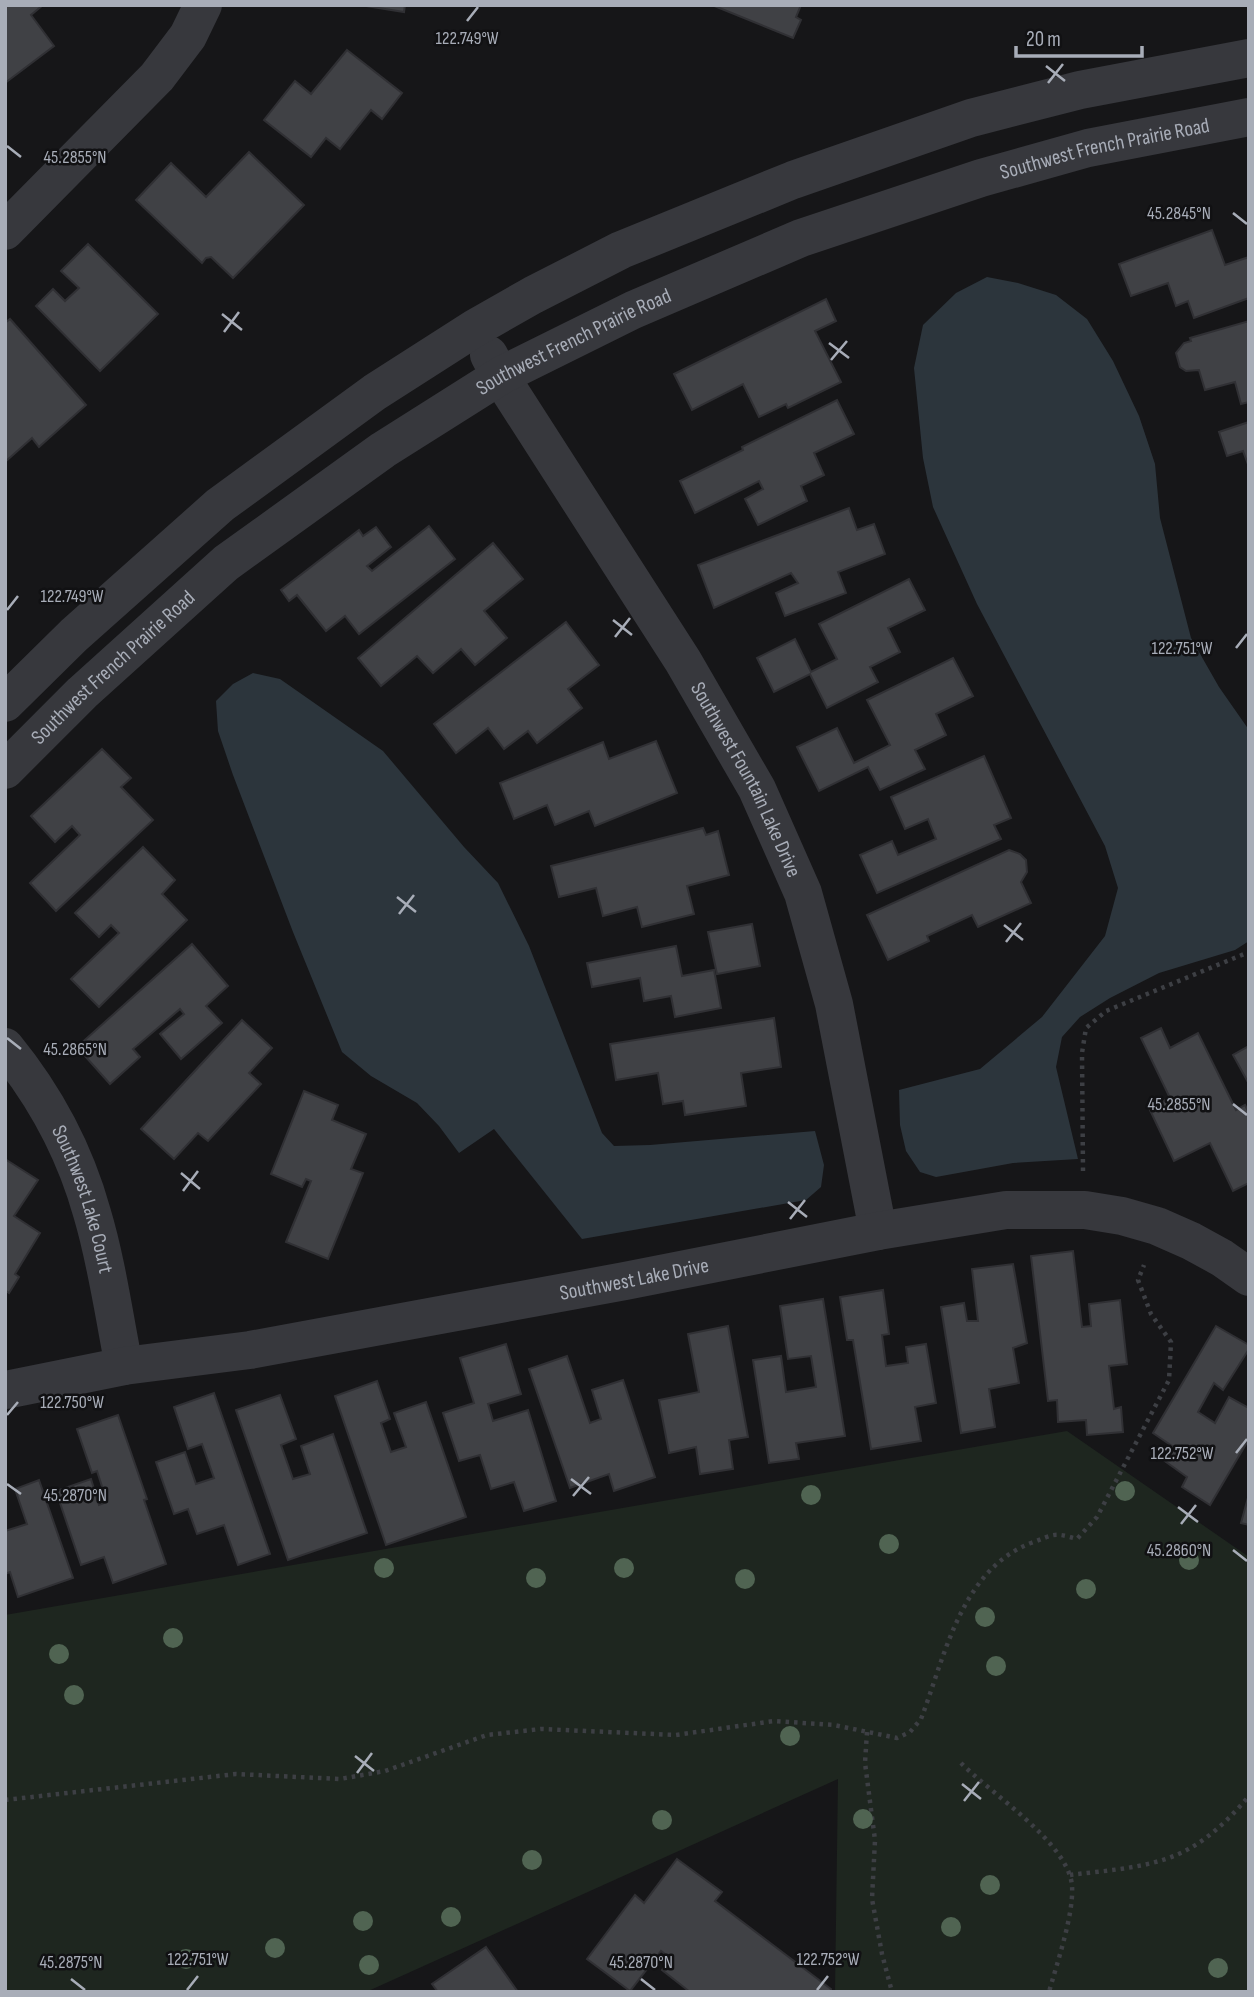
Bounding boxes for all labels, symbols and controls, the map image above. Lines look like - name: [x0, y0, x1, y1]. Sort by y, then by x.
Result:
- scale bar: [1016, 14, 1142, 58]
- text: 20 m: [1026, 27, 1061, 52]
- text: 122.749°W: [435, 28, 499, 49]
- street label: Southwest French Prairie Road: [997, 112, 1212, 185]
- text: 45.2855°N: [43, 147, 107, 168]
- text: 45.2845°N: [1147, 203, 1211, 224]
- street label: Southwest French Prairie Road: [471, 283, 675, 400]
- street label: Southwest French Prairie Road: [26, 585, 200, 749]
- text: 122.749°W: [40, 586, 104, 607]
- text: 122.751°W: [1151, 638, 1213, 659]
- street label: Southwest Fountain Lake Drive: [685, 678, 807, 881]
- text: 45.2865°N: [43, 1039, 107, 1060]
- text: 45.2855°N: [1147, 1094, 1211, 1115]
- street label: Southwest Lake Court: [47, 1121, 119, 1275]
- street label: Southwest Lake Drive: [557, 1252, 711, 1305]
- text: 122.750°W: [40, 1392, 104, 1413]
- text: 122.752°W: [1150, 1443, 1214, 1464]
- text: 45.2870°N: [43, 1485, 107, 1506]
- text: 45.2860°N: [1147, 1540, 1211, 1561]
- text: 122.751°W: [167, 1949, 229, 1970]
- text: 122.752°W: [796, 1949, 860, 1970]
- text: 45.2875°N: [40, 1952, 102, 1973]
- text: 45.2870°N: [609, 1952, 673, 1973]

